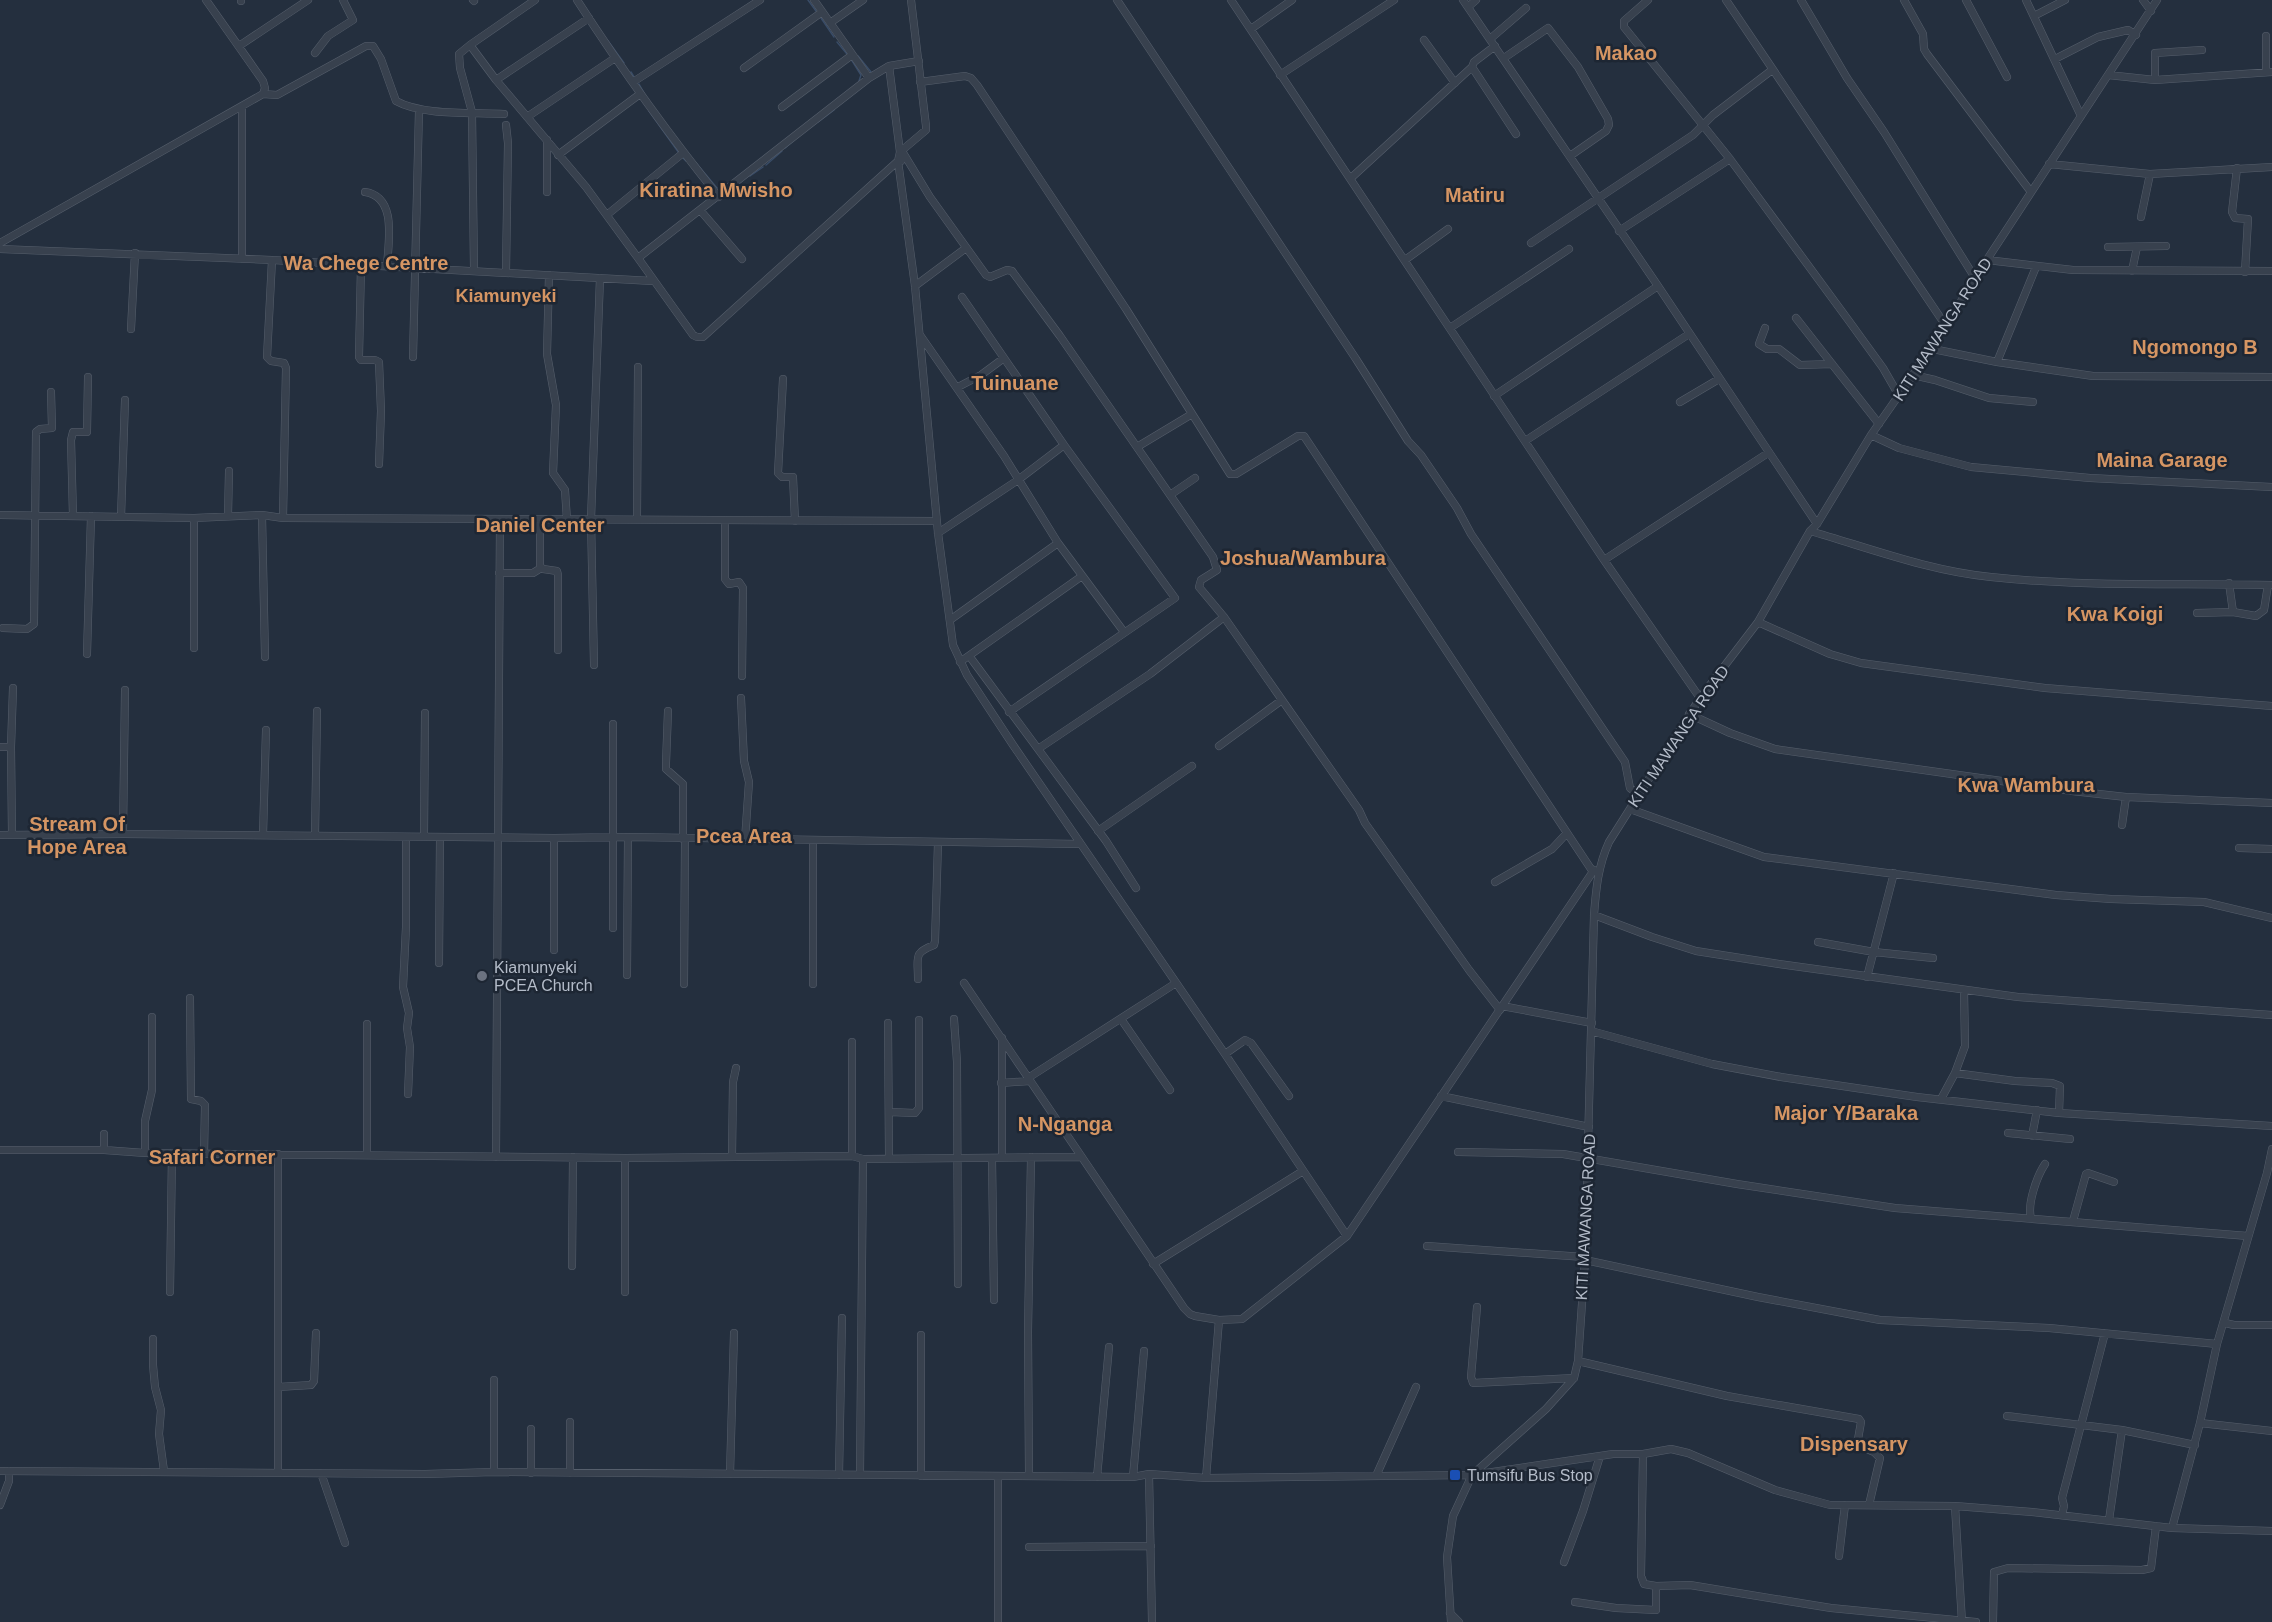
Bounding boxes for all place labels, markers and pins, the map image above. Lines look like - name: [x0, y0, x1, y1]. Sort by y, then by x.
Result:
- place label: Kiamunyeki PCEA Church: [494, 959, 593, 994]
- marker: Kiamunyeki PCEA Church: [475, 969, 489, 983]
- place label: Tumsifu Bus Stop: [1467, 1467, 1593, 1484]
- marker: Tumsifu Bus Stop: [1448, 1468, 1462, 1482]

